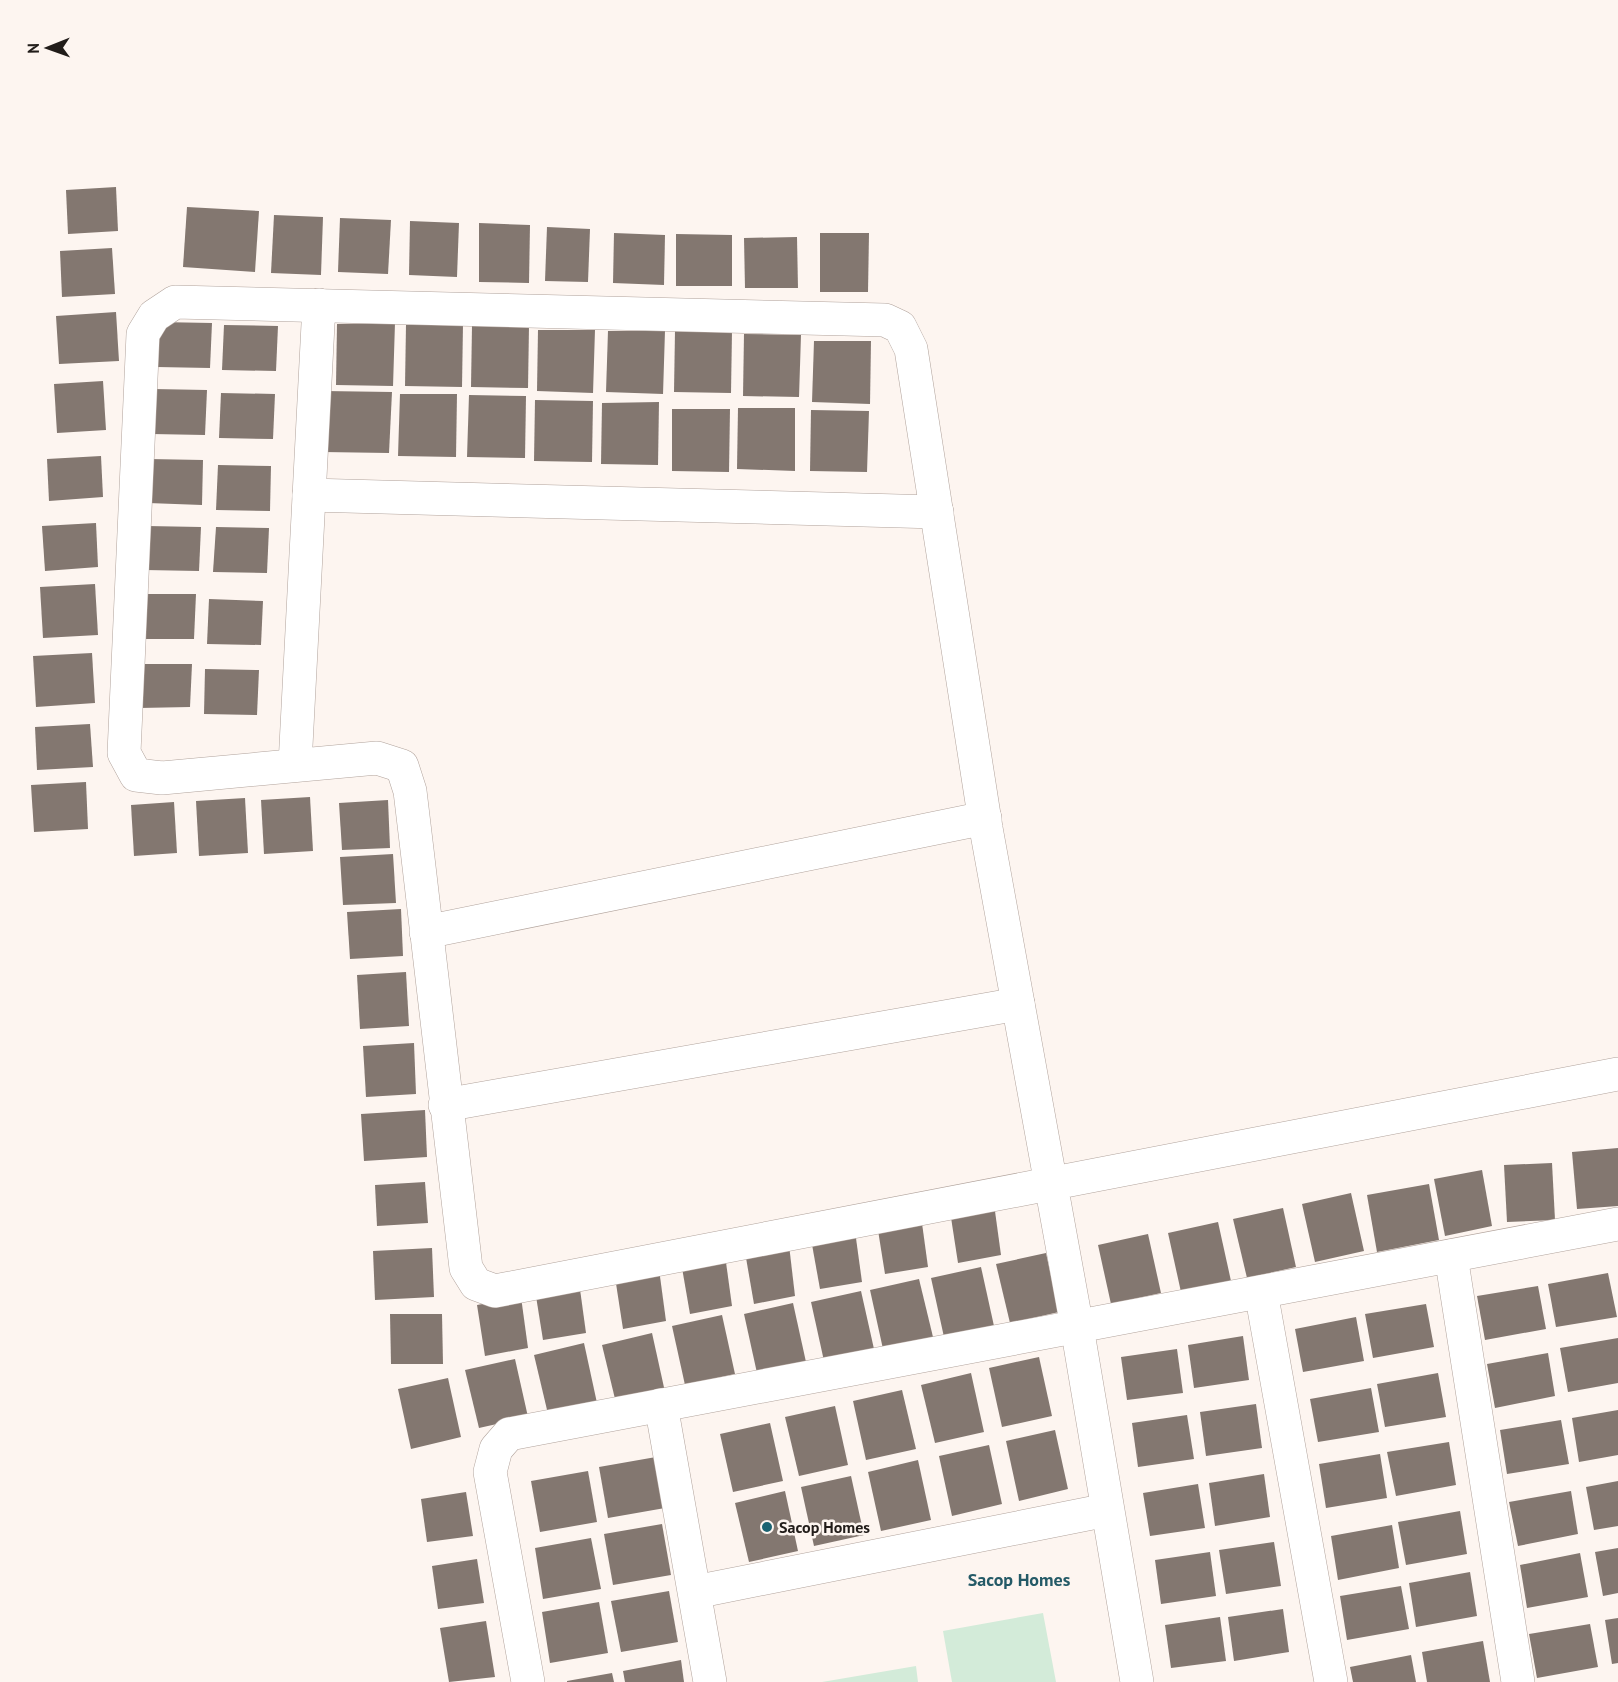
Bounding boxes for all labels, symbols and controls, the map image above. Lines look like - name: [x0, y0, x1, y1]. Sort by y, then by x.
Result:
- north arrow: [18, 18, 78, 78]
- text: N: [23, 43, 43, 54]
- place label: Sacop Homes: [779, 1517, 870, 1537]
- marker: Sacop Homes: [760, 1520, 774, 1534]
- district label: Sacop Homes: [968, 1568, 1071, 1591]

